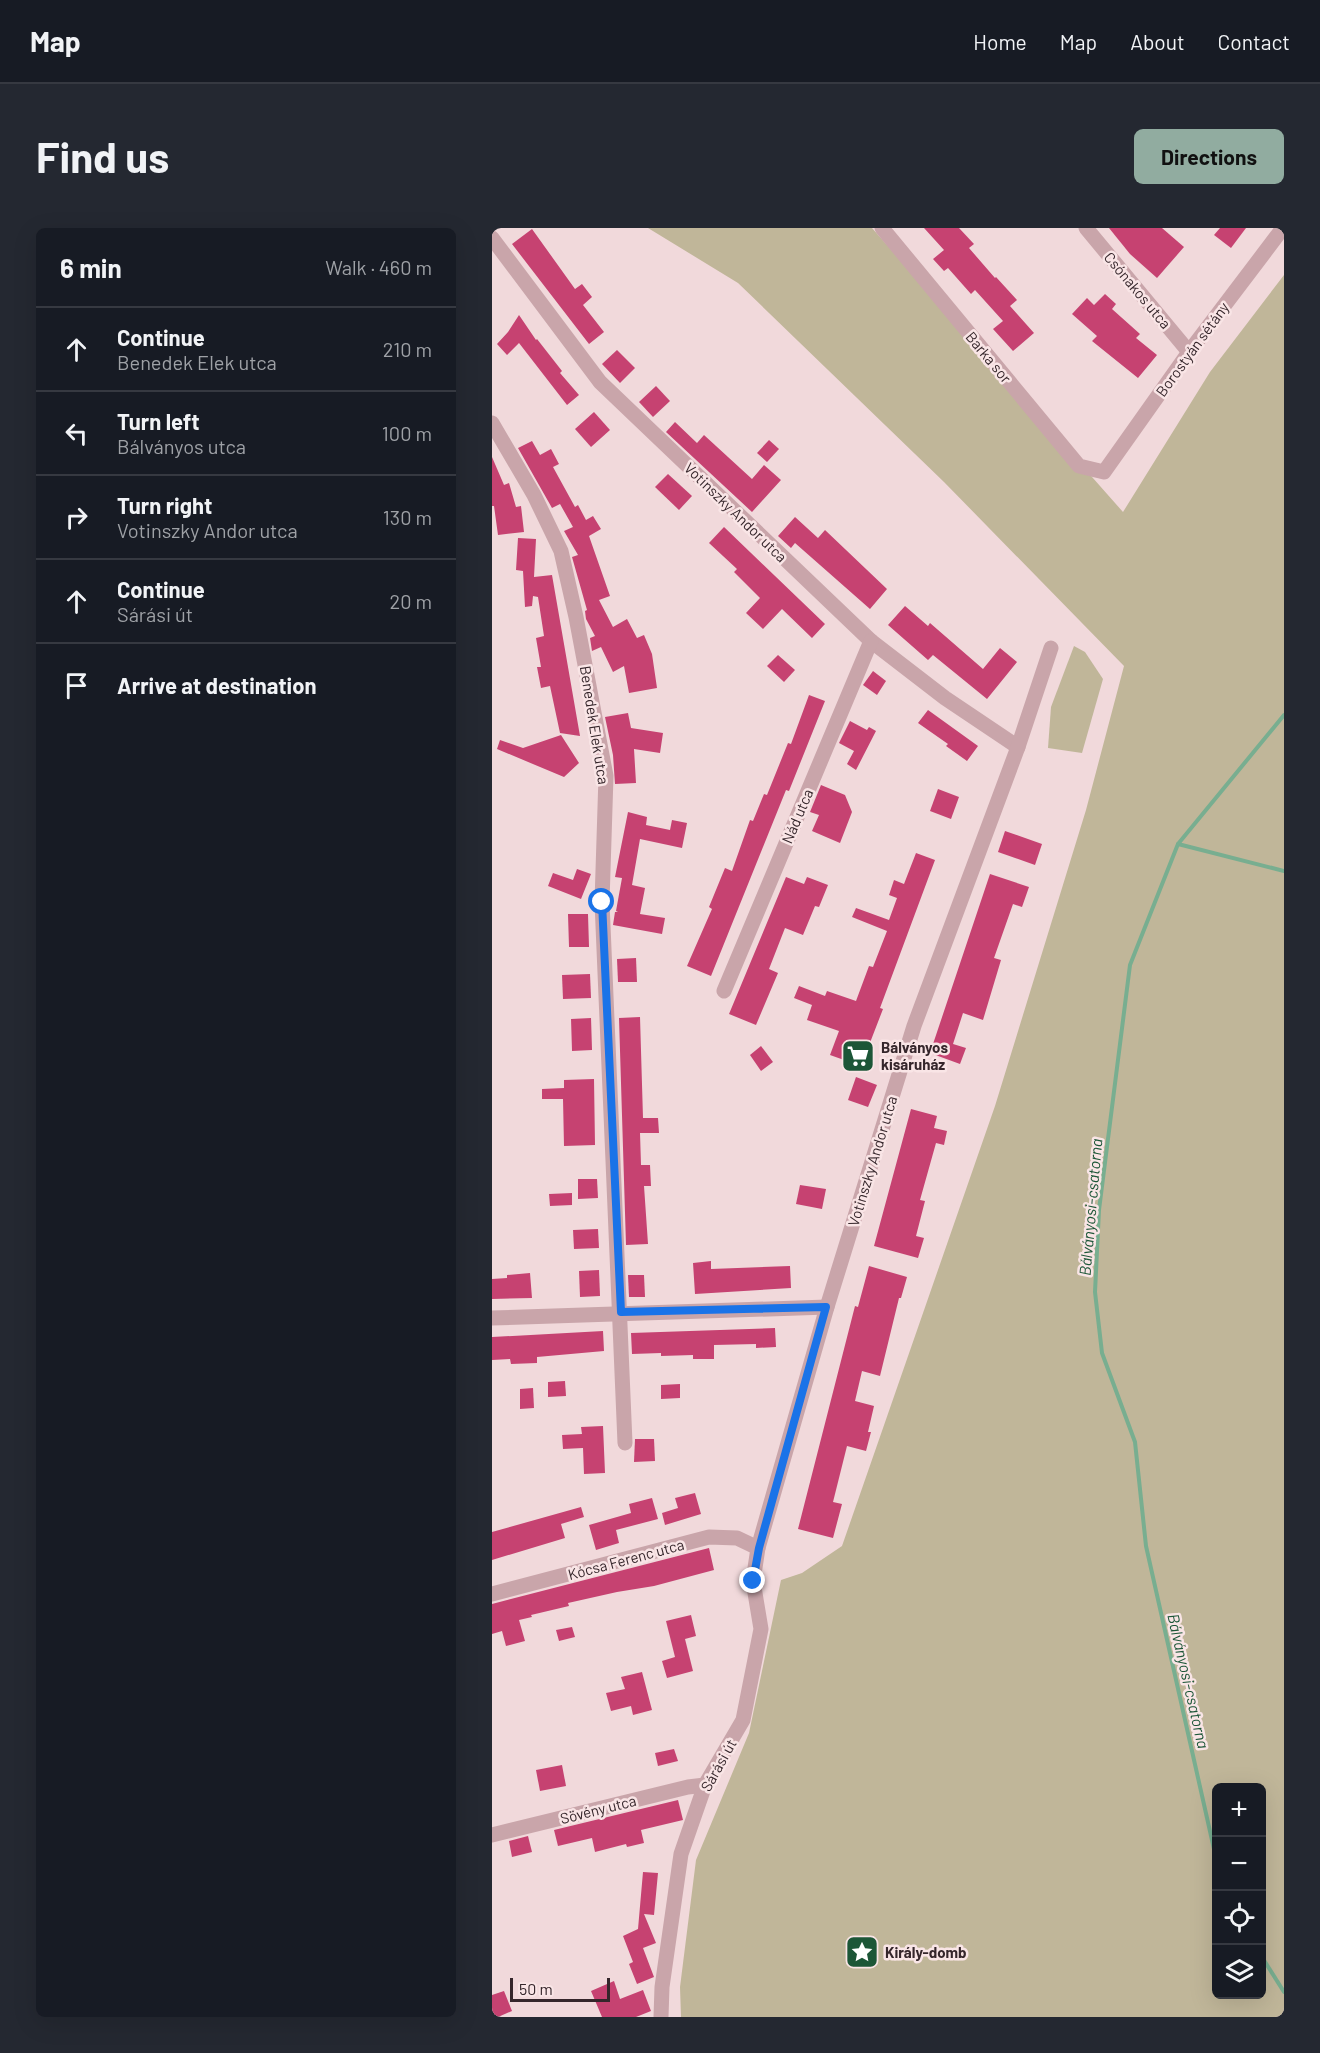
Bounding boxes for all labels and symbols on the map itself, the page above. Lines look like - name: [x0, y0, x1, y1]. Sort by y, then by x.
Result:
- street label: Csónakos utca: [1101, 248, 1175, 332]
- street label: Borostyán sétány: [1152, 298, 1232, 400]
- street label: Barka sor: [962, 328, 1016, 387]
- street label: Votinszky Andor utca: [681, 458, 791, 566]
- street label: Benedek Elek utca: [577, 664, 613, 786]
- street label: Nád utca: [777, 786, 817, 846]
- route start: [588, 888, 614, 914]
- supermarket icon: Bálványos kisáruház: [840, 1038, 876, 1074]
- place label: Bálványos kisáruház: [881, 1038, 948, 1073]
- street label: Votinszky Andor utca: [844, 1094, 900, 1228]
- water label: Bálványosi-csatorna: [1075, 1138, 1105, 1276]
- street label: Kócsa Ferenc utca: [566, 1535, 686, 1583]
- route end: [739, 1567, 765, 1593]
- water label: Bálványosi-csatorna: [1164, 1612, 1214, 1750]
- street label: Sárási út: [696, 1736, 740, 1794]
- street label: Sövény utca: [558, 1791, 638, 1827]
- place icon: Király-domb: [844, 1934, 880, 1970]
- place label: Király-domb: [885, 1943, 967, 1961]
- scale bar: [510, 1975, 610, 2002]

